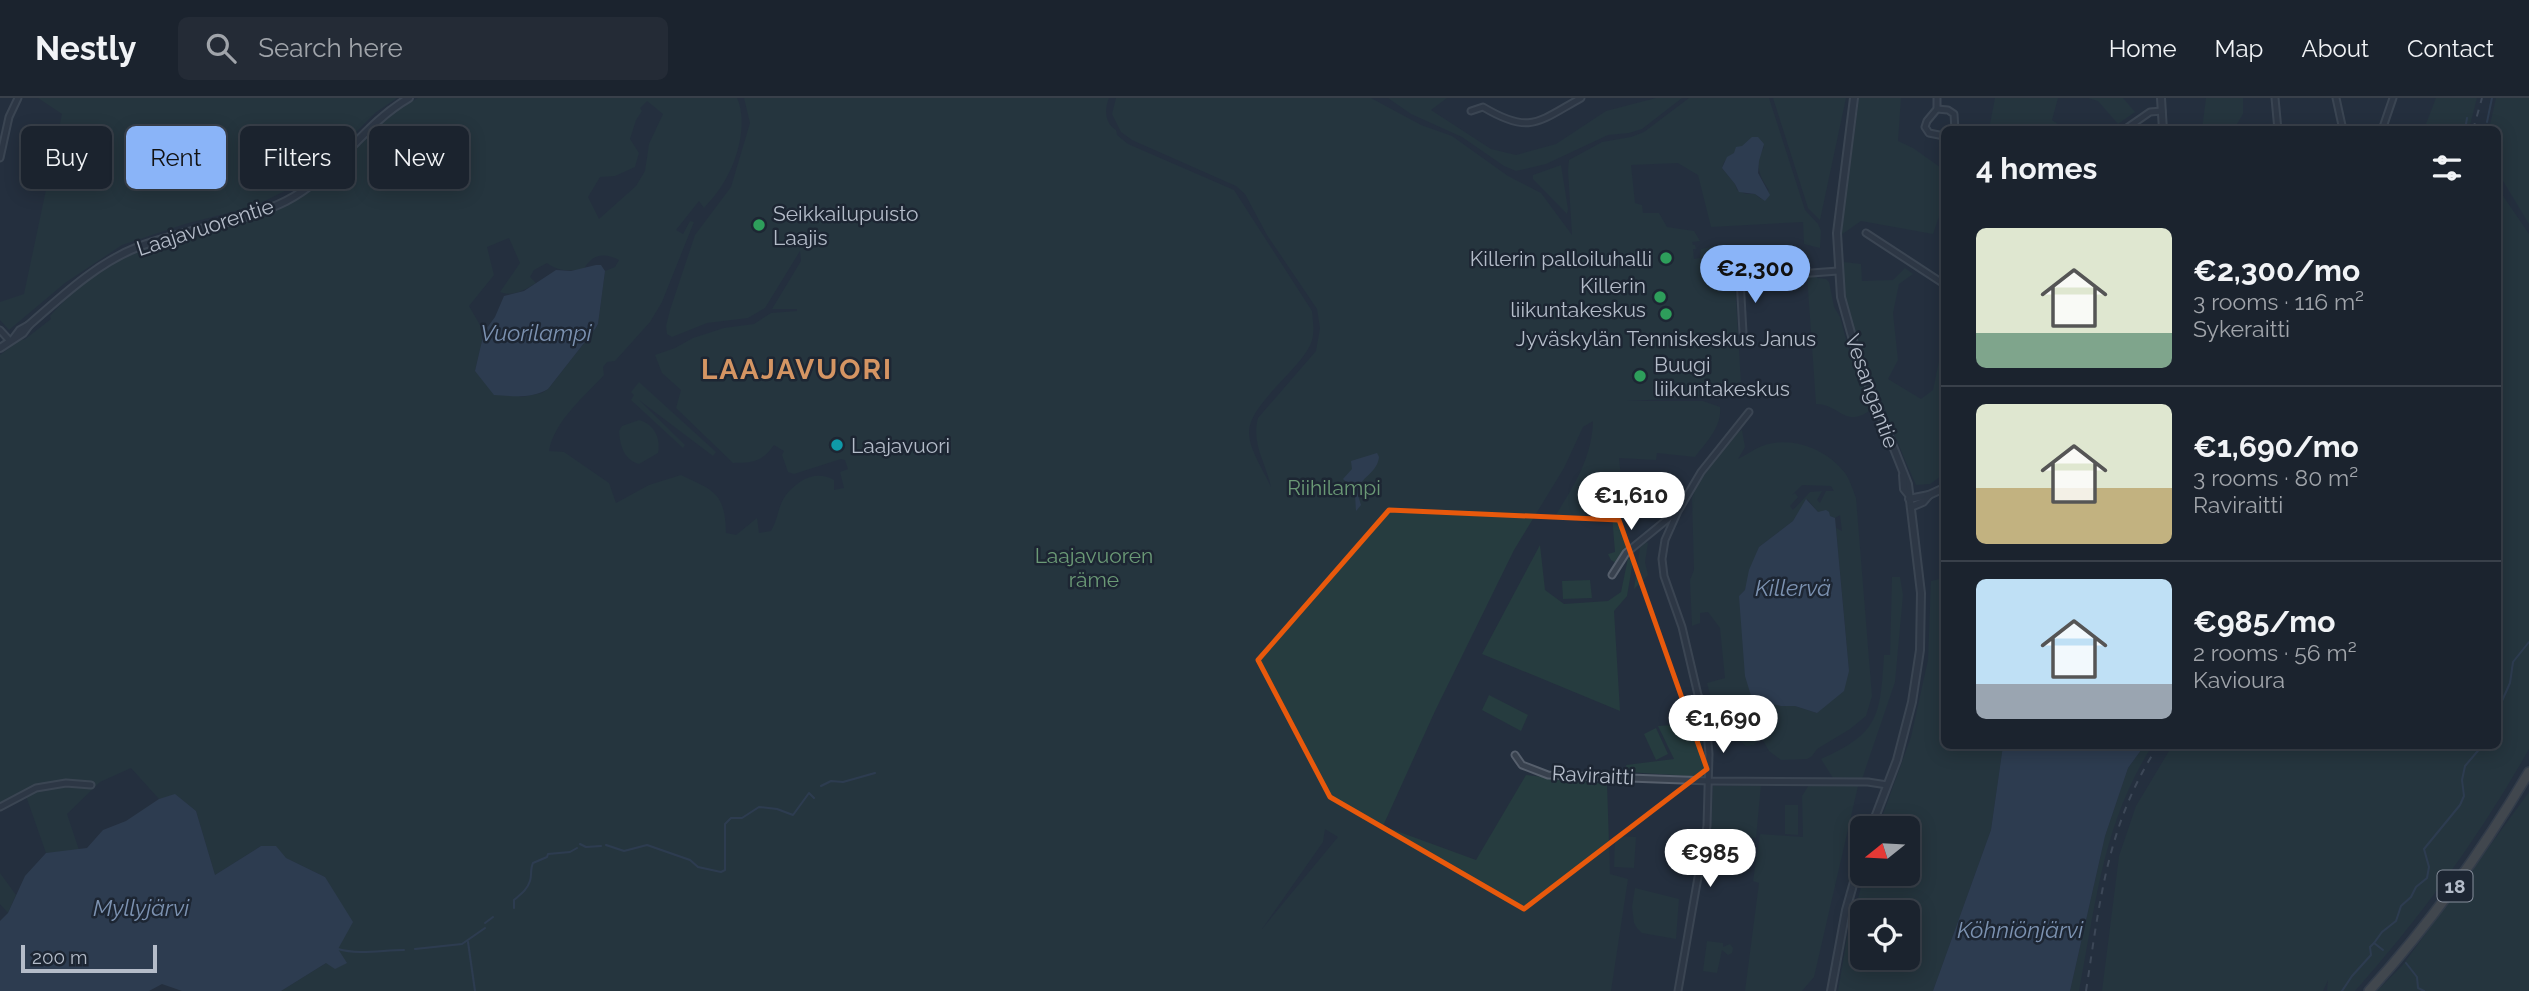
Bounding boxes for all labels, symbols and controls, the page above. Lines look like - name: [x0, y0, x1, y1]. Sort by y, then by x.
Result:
- search box: [178, 17, 668, 80]
- text: Nestly: [35, 29, 136, 68]
- icon: search: [202, 29, 240, 67]
- text: Search here: [258, 33, 403, 63]
- text: Home: [2109, 34, 2177, 63]
- text: Map: [2215, 34, 2263, 63]
- text: About: [2301, 34, 2369, 63]
- text: Contact: [2407, 34, 2494, 63]
- chip: Buy: [21, 126, 112, 189]
- chip: Rent: [126, 126, 226, 189]
- chip: Filters: [240, 126, 355, 189]
- chip: New: [369, 126, 469, 189]
- icon: filters: [2428, 149, 2466, 187]
- text: 4 homes: [1976, 151, 2097, 186]
- street label: Laajavuorentie: [133, 193, 277, 261]
- place label: Seikkailupuisto Laajis: [773, 201, 919, 250]
- marker: Seikkailupuisto Laajis: [751, 217, 767, 233]
- place label: Killerin palloiluhalli: [1470, 246, 1652, 271]
- pin: €2,300: [1698, 246, 1812, 305]
- marker: Killerin palloiluhalli: [1658, 250, 1674, 266]
- text: €2,300/mo: [2193, 253, 2360, 288]
- text: €2,300: [1716, 254, 1794, 281]
- icon: home: [2032, 256, 2116, 340]
- place label: Killerin liikuntakeskus: [1510, 273, 1646, 322]
- text: 3 rooms · 116 m²: [2193, 288, 2364, 315]
- marker: Killerin liikuntakeskus: [1652, 289, 1668, 305]
- marker: Jyväskylän Tenniskeskus Janus: [1658, 306, 1674, 322]
- text: Sykeraitti: [2193, 315, 2290, 342]
- water label: Vuorilampi: [480, 319, 593, 346]
- place label: Jyväskylän Tenniskeskus Janus: [1516, 326, 1816, 351]
- street label: Vesangantie: [1840, 331, 1904, 451]
- place label: Buugi liikuntakeskus: [1654, 352, 1790, 401]
- district label: LAAJAVUORI: [701, 353, 893, 386]
- marker: Buugi liikuntakeskus: [1632, 368, 1648, 384]
- text: €1,690/mo: [2193, 429, 2359, 464]
- icon: home: [2032, 432, 2116, 516]
- place label: Laajavuori: [851, 433, 950, 458]
- marker: Laajavuori: [829, 437, 845, 453]
- text: 3 rooms · 80 m²: [2193, 464, 2358, 491]
- pin: €1,610: [1574, 472, 1688, 532]
- park label: Riihilampi: [1287, 475, 1381, 500]
- text: €1,610: [1594, 481, 1668, 508]
- text: Raviraitti: [2193, 491, 2283, 518]
- park label: Laajavuoren räme: [1035, 543, 1153, 592]
- water label: Killervä: [1755, 574, 1831, 601]
- text: €985/mo: [2193, 604, 2335, 639]
- icon: home: [2032, 607, 2116, 691]
- text: 2 rooms · 56 m²: [2193, 639, 2357, 666]
- text: Kavioura: [2193, 666, 2285, 693]
- pin: €1,690: [1666, 696, 1780, 755]
- text: €1,690: [1685, 704, 1761, 731]
- street label: Raviraitti: [1551, 760, 1635, 790]
- north arrow: [1850, 816, 1920, 886]
- map controls: [1850, 816, 1920, 970]
- pin: €985: [1669, 830, 1751, 889]
- text: €985: [1681, 838, 1739, 865]
- road number: 18: [2438, 870, 2472, 902]
- water label: Myllyjärvi: [93, 894, 190, 921]
- button: locate: [1850, 900, 1920, 970]
- water label: Köhniönjärvi: [1957, 916, 2084, 943]
- scale bar: [21, 942, 158, 974]
- text: 200 m: [32, 946, 87, 968]

